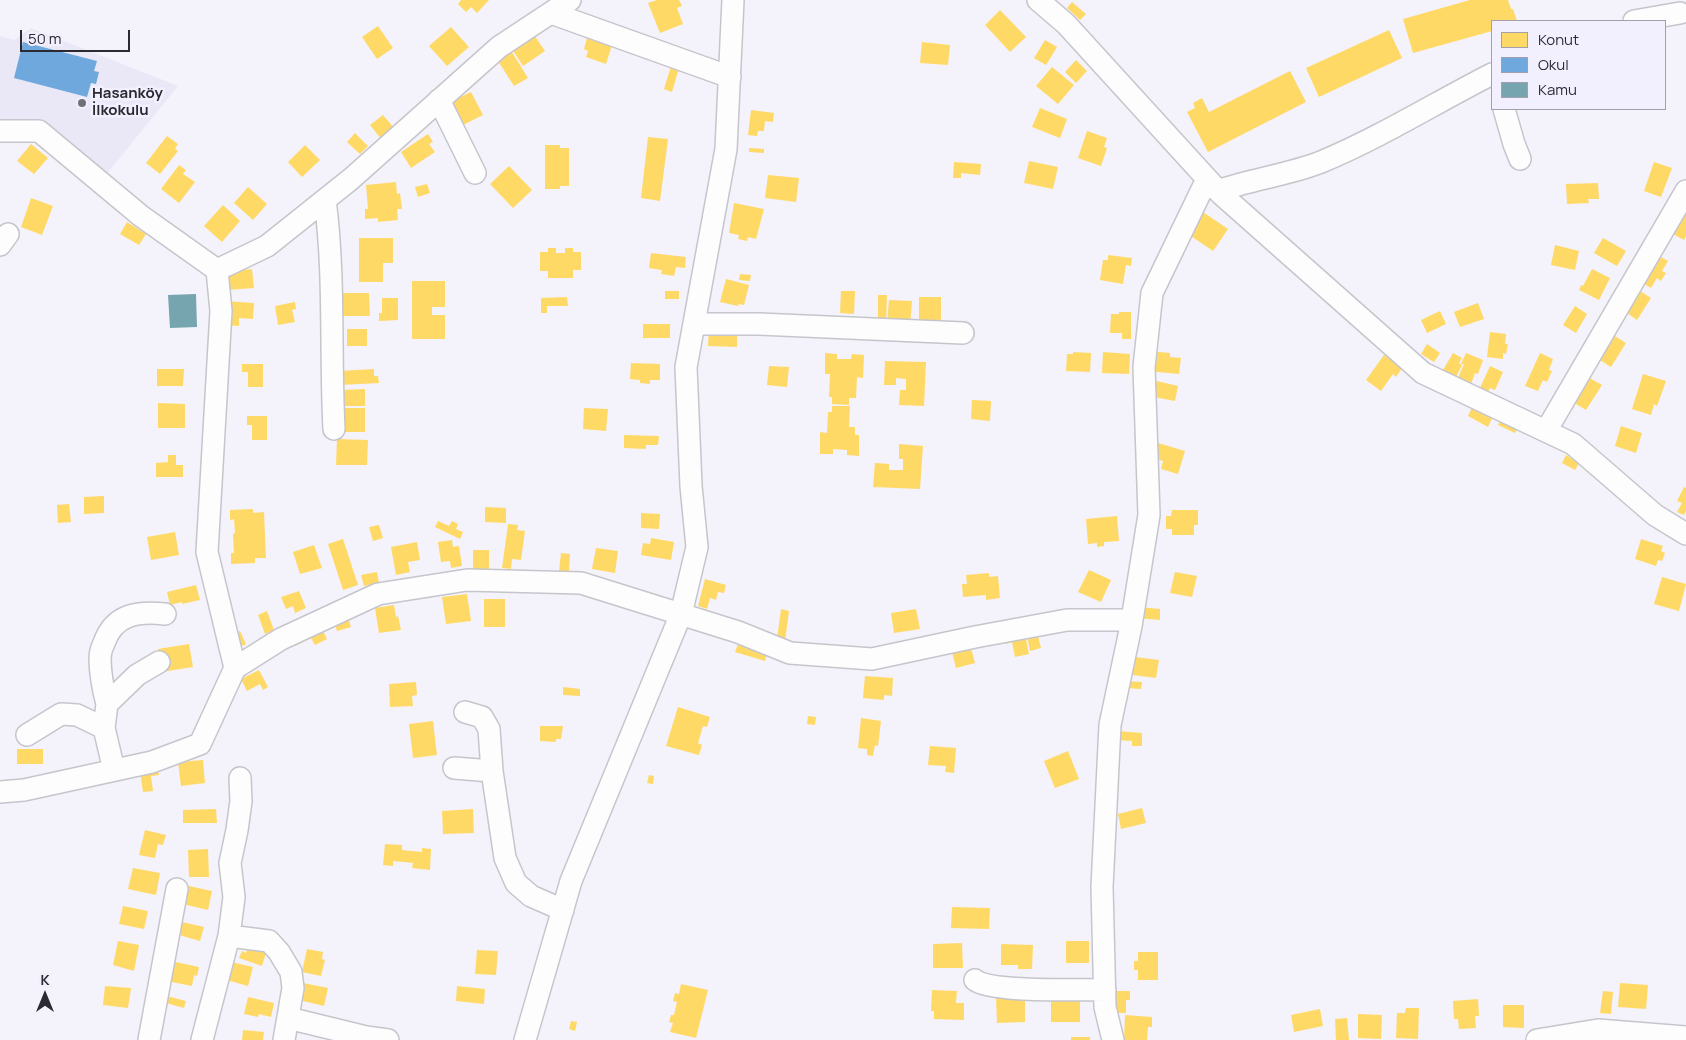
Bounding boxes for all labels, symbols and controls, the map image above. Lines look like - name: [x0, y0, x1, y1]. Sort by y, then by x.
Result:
- scale bar: [22, 20, 132, 52]
- legend: [1491, 20, 1666, 110]
- text: 50 m: [28, 28, 62, 49]
- text: Konut: [1538, 29, 1579, 50]
- text: Okul: [1538, 54, 1569, 75]
- text: Kamu: [1538, 79, 1577, 100]
- place label: Hasanköy İlkokulu: [92, 85, 163, 120]
- marker: Hasanköy İlkokulu: [76, 97, 88, 109]
- north arrow: [20, 970, 70, 1020]
- text: K: [40, 970, 50, 989]

